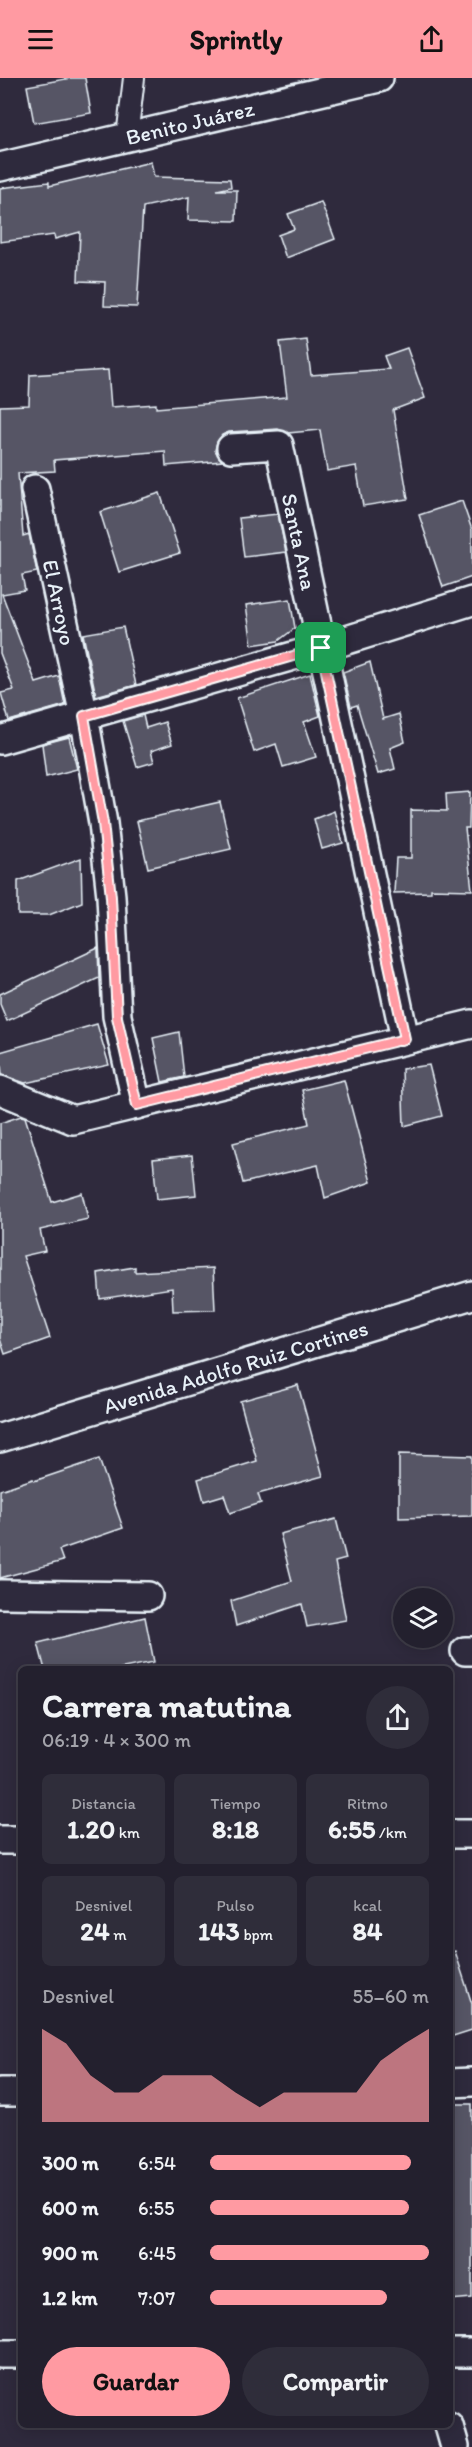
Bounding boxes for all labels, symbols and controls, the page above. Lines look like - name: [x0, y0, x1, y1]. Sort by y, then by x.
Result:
- icon: menu: [24, 23, 57, 56]
- text: Sprintly: [190, 23, 282, 56]
- icon: share: [415, 23, 448, 56]
- street label: Benito Juárez: [123, 95, 257, 151]
- street label: Santa Ana: [276, 491, 323, 593]
- street label: El Arroyo: [37, 557, 81, 648]
- pin: [295, 622, 346, 673]
- icon: arrive: [304, 631, 337, 664]
- street label: Avenida Adolfo Ruiz Cortines: [100, 1314, 371, 1420]
- map controls: [393, 1588, 453, 1648]
- button: layers: [393, 1588, 453, 1648]
- text: Carrera matutina: [42, 1686, 291, 1725]
- button: share: [366, 1686, 429, 1749]
- text: 06:19 · 4 × 300 m: [42, 1728, 191, 1752]
- text: Distancia: [71, 1794, 136, 1813]
- text: Tiempo: [210, 1794, 261, 1813]
- text: Ritmo: [347, 1794, 388, 1813]
- text: 1.20: [67, 1813, 115, 1845]
- text: 8:18: [212, 1813, 259, 1845]
- text: 6:55: [328, 1813, 375, 1845]
- text: km: [115, 1823, 140, 1842]
- text: /km: [375, 1823, 407, 1842]
- text: Desnivel: [75, 1896, 132, 1915]
- text: Pulso: [217, 1896, 254, 1915]
- text: kcal: [353, 1896, 382, 1915]
- text: 24: [80, 1915, 110, 1947]
- text: 143: [198, 1915, 240, 1947]
- text: 84: [353, 1915, 382, 1947]
- text: m: [110, 1925, 127, 1944]
- text: bpm: [240, 1925, 273, 1944]
- text: Desnivel: [42, 1984, 114, 2008]
- text: 55–60 m: [353, 1984, 429, 2008]
- text: 300 m: [42, 2151, 99, 2175]
- text: 6:54: [138, 2151, 176, 2175]
- text: 600 m: [42, 2196, 99, 2220]
- text: 6:55: [138, 2196, 174, 2220]
- text: 900 m: [42, 2241, 98, 2265]
- text: 6:45: [138, 2241, 176, 2265]
- text: 1.2 km: [42, 2286, 98, 2310]
- text: 7:07: [138, 2286, 175, 2310]
- button: Guardar: [42, 2347, 230, 2416]
- button: Compartir: [242, 2347, 429, 2416]

